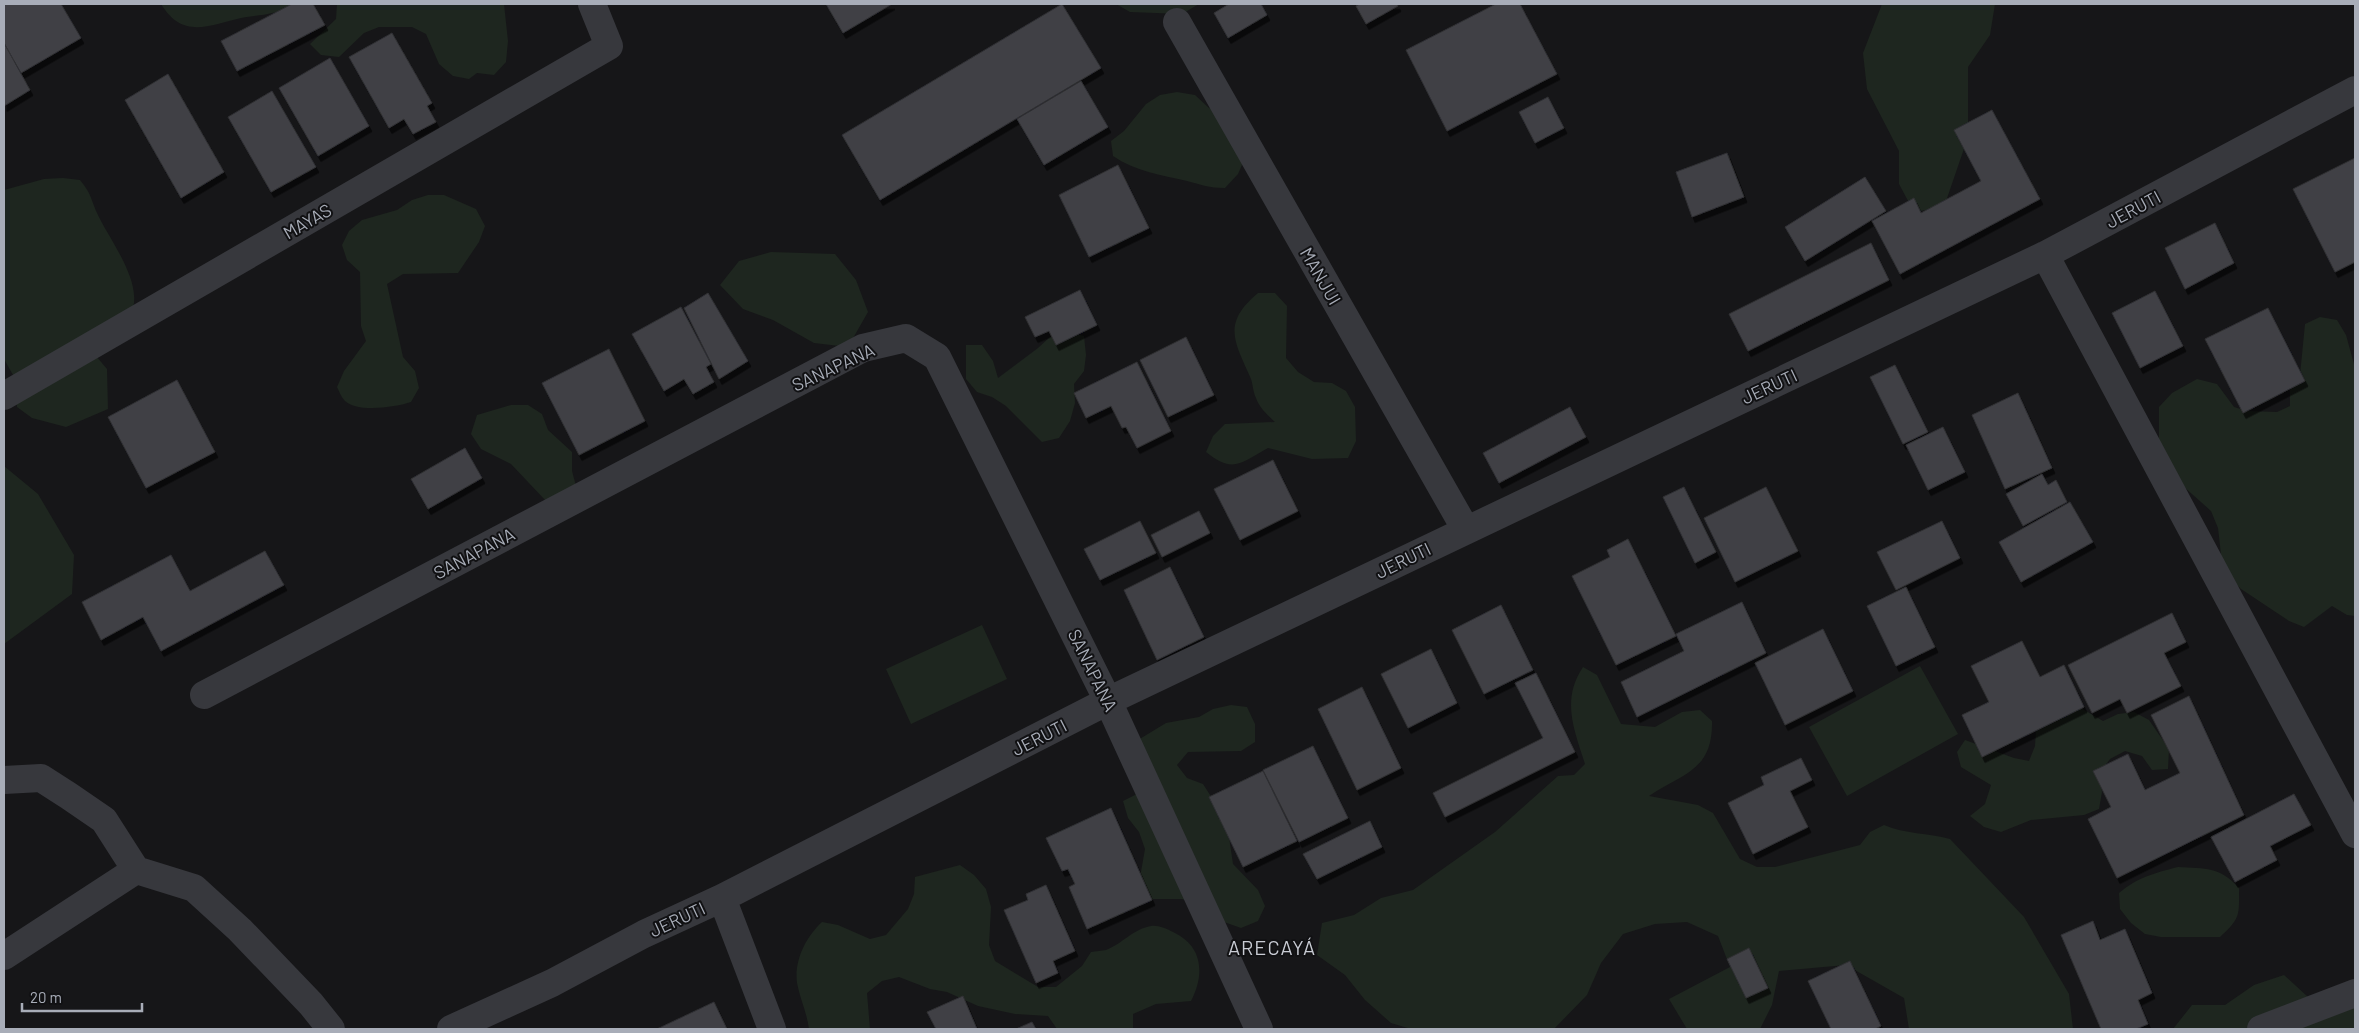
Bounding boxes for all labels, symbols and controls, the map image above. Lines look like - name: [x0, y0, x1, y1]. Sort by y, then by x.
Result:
- street label: JERUTI: [2102, 185, 2164, 233]
- street label: MAYAS: [279, 198, 335, 244]
- street label: MANJUI: [1296, 243, 1346, 309]
- street label: SANAPANA: [788, 338, 878, 396]
- street label: JERUTI: [1738, 364, 1800, 408]
- street label: SANAPANA: [430, 522, 518, 584]
- street label: JERUTI: [1372, 537, 1434, 583]
- street label: SANAPANA: [1064, 625, 1122, 715]
- street label: JERUTI: [1008, 714, 1070, 760]
- street label: JERUTI: [646, 897, 708, 941]
- district label: ARECAYÁ: [1228, 935, 1316, 959]
- scale bar: [22, 980, 142, 1012]
- text: 20 m: [30, 988, 62, 1006]

